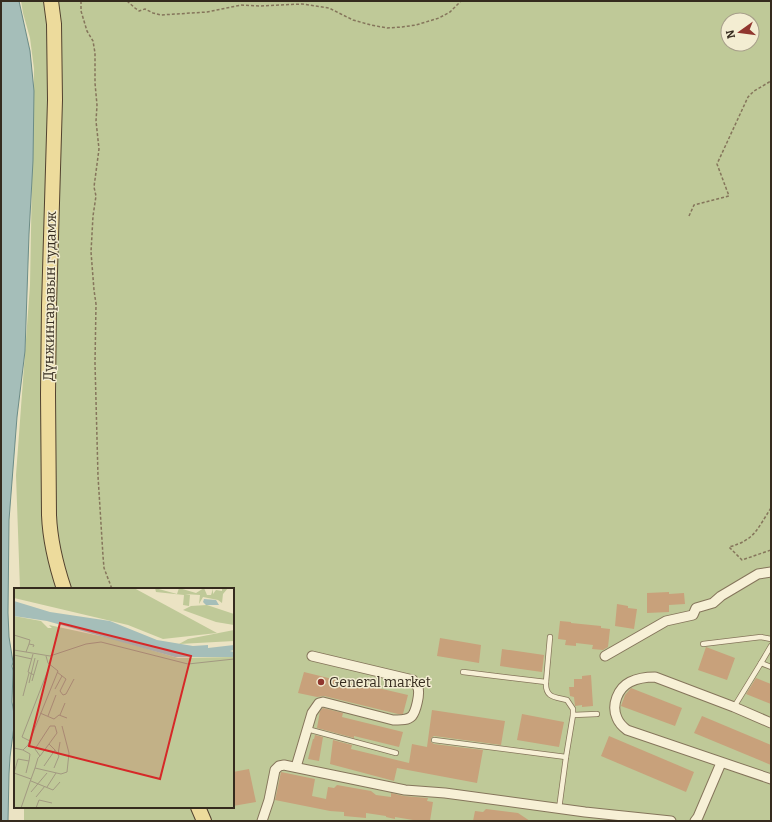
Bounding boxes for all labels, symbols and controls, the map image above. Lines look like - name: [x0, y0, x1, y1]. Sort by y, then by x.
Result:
- north arrow: [720, 12, 760, 52]
- text: N: [723, 28, 738, 40]
- street label: Дүнжингаравын гудамж: [40, 211, 60, 381]
- inset map: [14, 588, 234, 808]
- place label: General market: [329, 674, 431, 691]
- marker: General market: [316, 677, 326, 687]

